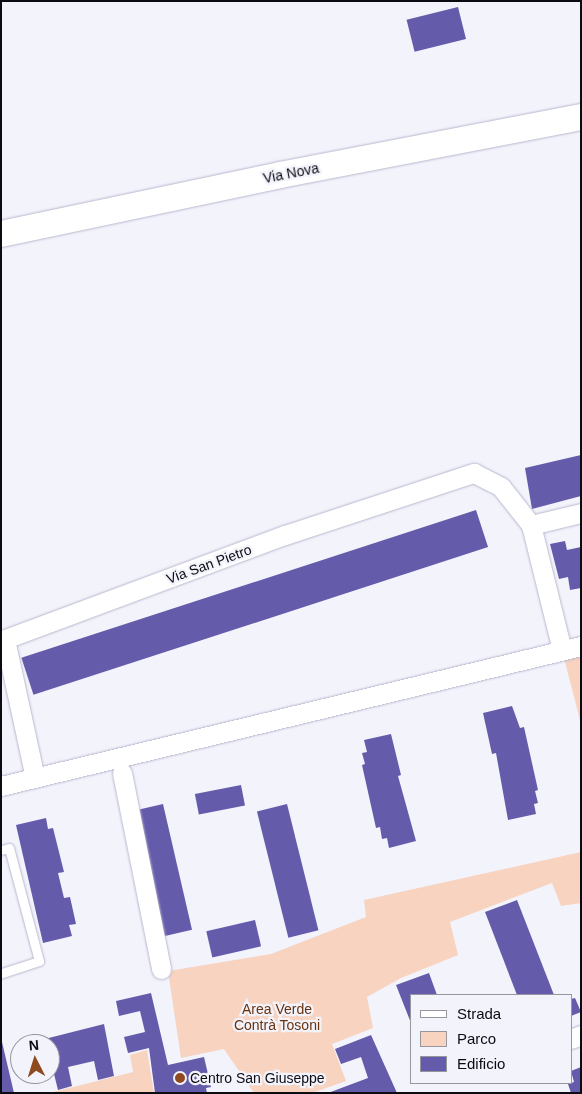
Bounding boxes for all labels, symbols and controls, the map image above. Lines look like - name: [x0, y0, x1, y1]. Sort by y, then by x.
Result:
- street label: Via Nova: [262, 159, 320, 187]
- street label: Via San Pietro: [164, 541, 254, 587]
- legend: [410, 994, 572, 1084]
- park label: Area Verde Contrà Tosoni: [234, 1001, 320, 1034]
- text: Strada: [457, 1005, 501, 1022]
- text: Parco: [457, 1030, 496, 1047]
- north arrow: [10, 1034, 60, 1084]
- text: N: [28, 1037, 40, 1053]
- text: Edificio: [457, 1055, 505, 1072]
- place label: Centro San Giuseppe: [190, 1070, 325, 1086]
- marker: Centro San Giuseppe: [174, 1072, 186, 1084]

